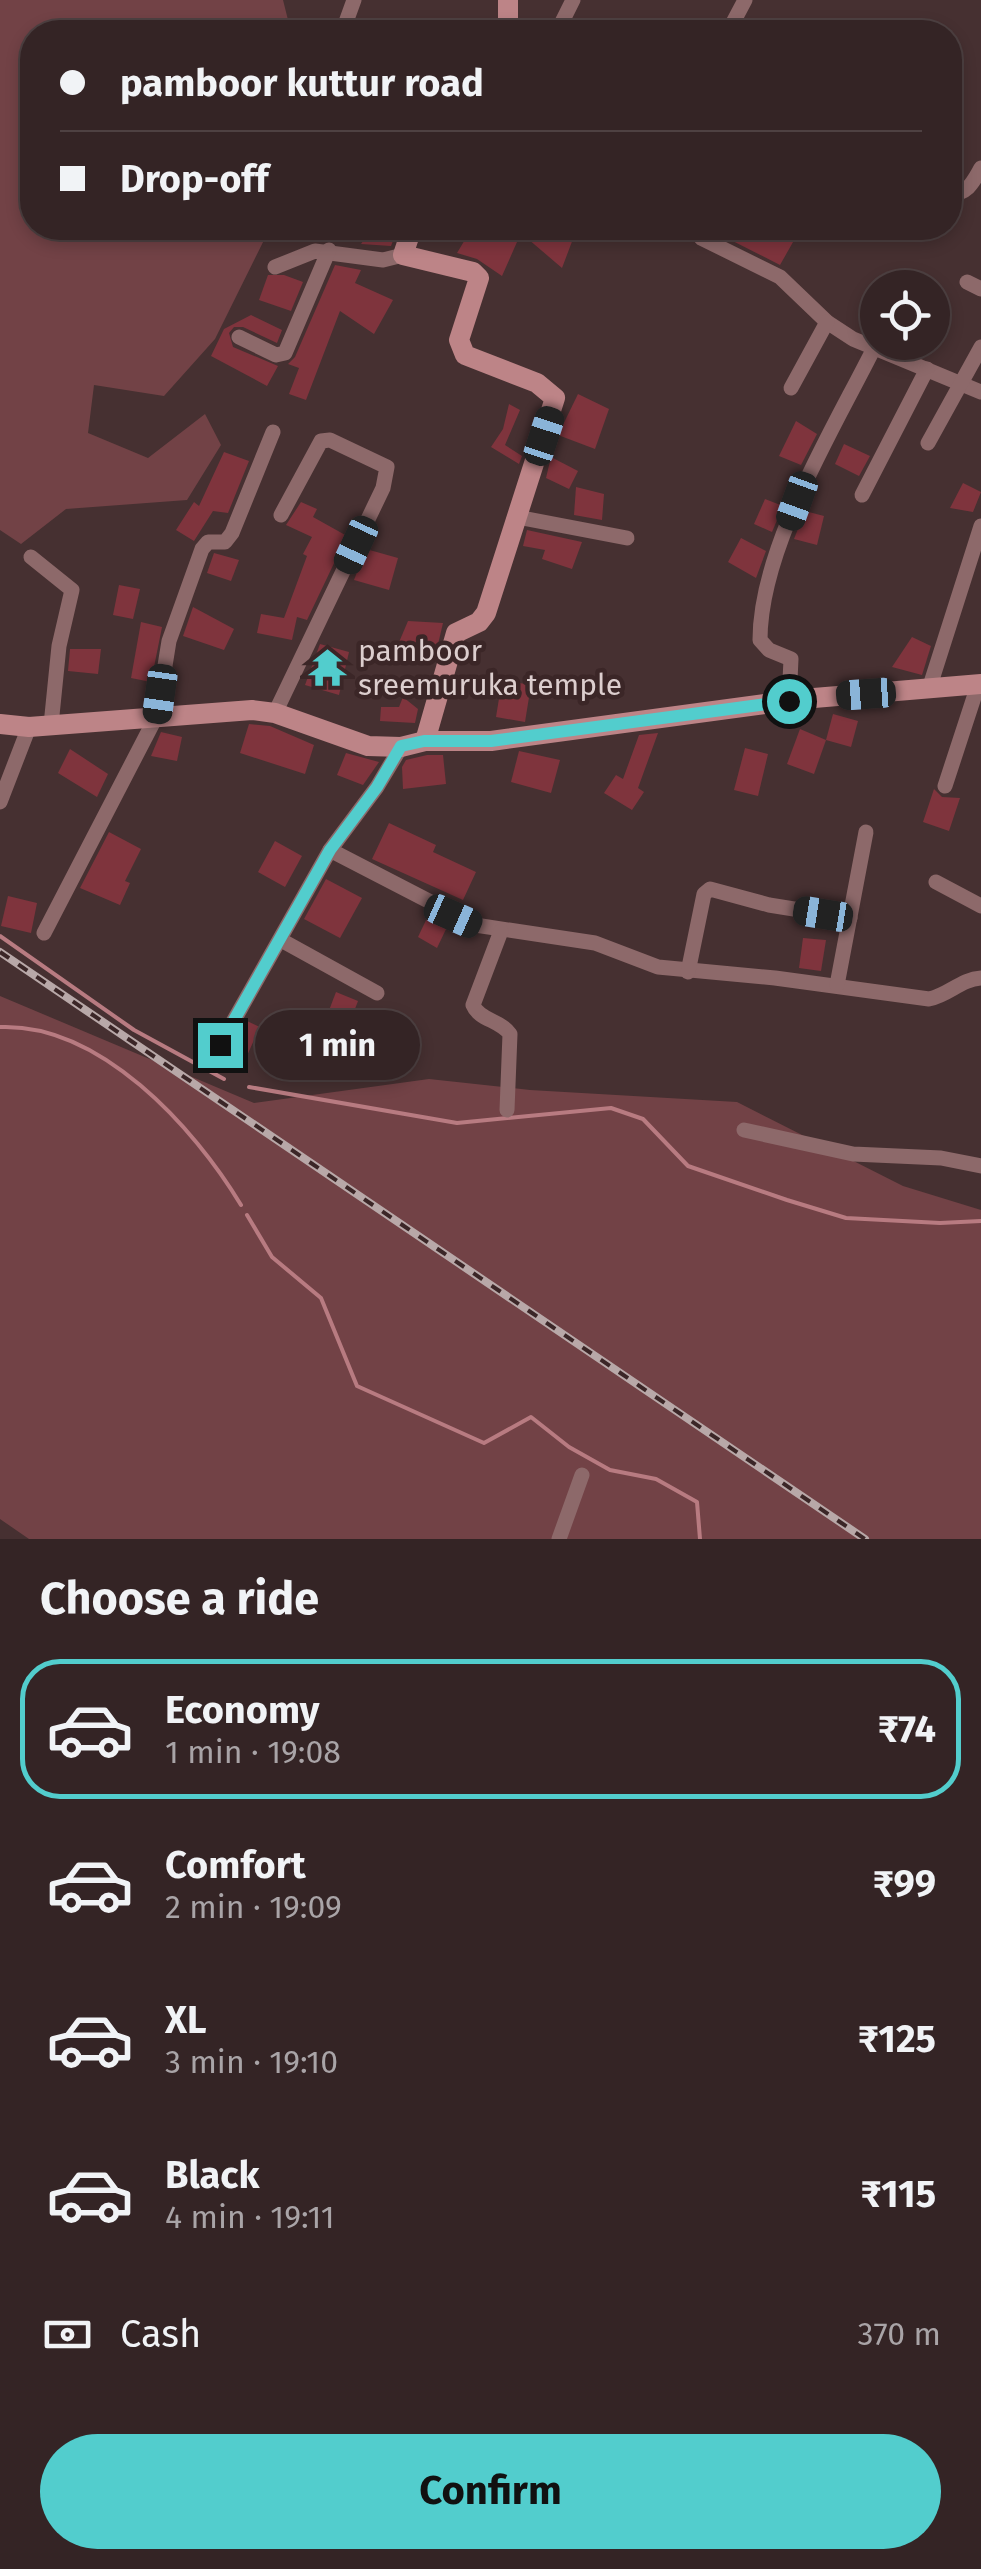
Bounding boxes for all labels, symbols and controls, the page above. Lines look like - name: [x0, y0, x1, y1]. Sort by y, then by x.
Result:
- text: pamboor kuttur road: [120, 60, 484, 106]
- text: Drop-off: [120, 156, 268, 202]
- map controls: [860, 270, 950, 360]
- button: locate: [860, 270, 950, 360]
- car: [520, 403, 568, 469]
- car: [773, 468, 821, 534]
- car: [330, 511, 382, 579]
- place label: pamboor sreemuruka temple: [358, 633, 622, 703]
- temple icon: pamboor sreemuruka temple: [307, 647, 349, 689]
- car: [141, 662, 179, 726]
- car: [835, 677, 897, 711]
- route start: [767, 679, 812, 724]
- car: [419, 890, 487, 942]
- car: [791, 894, 855, 934]
- callout: 1 min: [255, 1010, 420, 1080]
- route end: [198, 1023, 243, 1068]
- text: 1 min: [299, 1026, 376, 1064]
- text: Choose a ride: [40, 1572, 319, 1626]
- icon: car: [45, 1684, 135, 1774]
- text: Economy: [165, 1687, 320, 1733]
- text: ₹74: [878, 1706, 936, 1752]
- text: 1 min · 19:08: [165, 1733, 341, 1771]
- icon: car: [45, 1839, 135, 1929]
- text: Comfort: [165, 1842, 306, 1888]
- text: ₹99: [873, 1861, 936, 1907]
- text: 2 min · 19:09: [165, 1888, 342, 1926]
- icon: car: [45, 1994, 135, 2084]
- text: XL: [165, 1997, 207, 2043]
- text: ₹125: [858, 2016, 936, 2062]
- text: 3 min · 19:10: [165, 2043, 338, 2081]
- icon: car: [45, 2149, 135, 2239]
- text: Black: [165, 2152, 260, 2198]
- text: ₹115: [860, 2171, 936, 2217]
- text: 4 min · 19:11: [165, 2198, 335, 2236]
- icon: cash: [40, 2307, 95, 2362]
- text: Cash: [120, 2311, 201, 2357]
- text: 370 m: [858, 2315, 941, 2353]
- button: Confirm: [40, 2434, 941, 2549]

